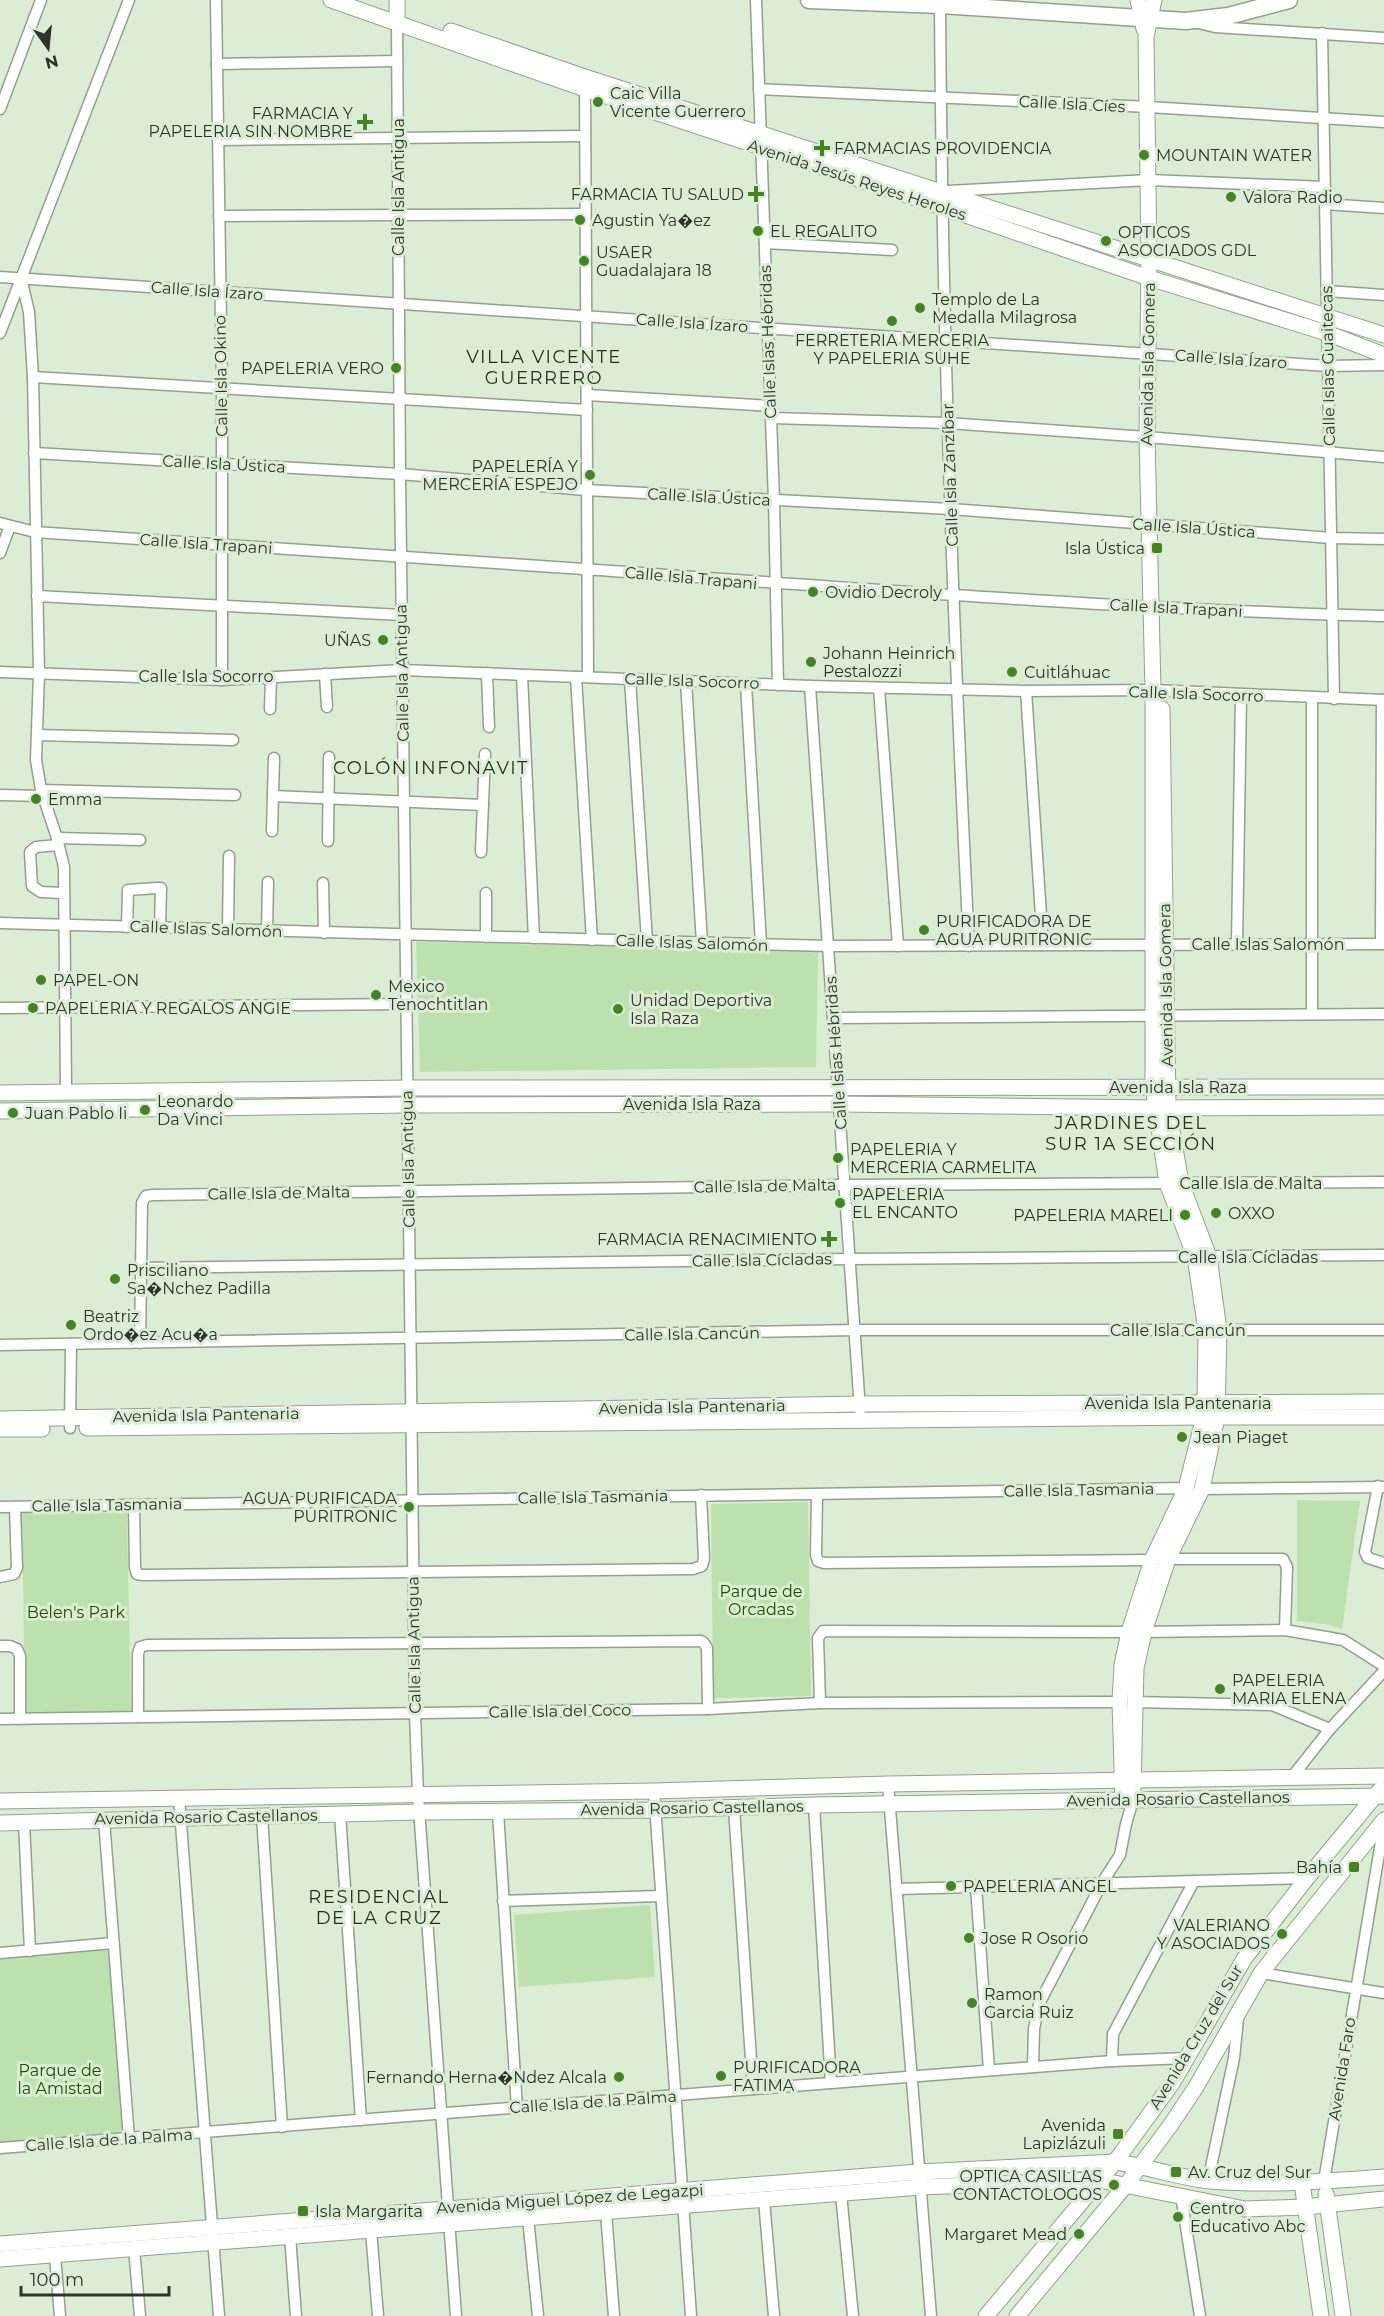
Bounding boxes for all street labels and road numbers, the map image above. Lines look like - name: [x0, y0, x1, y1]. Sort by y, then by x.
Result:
- street label: Calle Isla Cíes: [1018, 92, 1126, 116]
- street label: Calle Isla Antigua: [389, 118, 408, 256]
- street label: Avenida Jesús Reyes Heroles: [745, 136, 969, 224]
- street label: Calle Islas Hébridas: [756, 265, 780, 419]
- street label: Calle Isla Ízaro: [150, 278, 264, 304]
- street label: Avenida Isla Gomera: [1137, 282, 1159, 446]
- street label: Calle Islas Guaitecas: [1317, 285, 1339, 446]
- street label: Calle Isla Ízaro: [635, 310, 749, 336]
- street label: Calle Isla Okino: [210, 315, 232, 437]
- street label: Calle Isla Ízaro: [1174, 346, 1288, 372]
- street label: Calle Isla Zanzíbar: [938, 403, 962, 547]
- street label: Calle Isla Ústica: [162, 451, 286, 477]
- street label: Calle Isla Ústica: [647, 484, 771, 510]
- street label: Calle Isla Ústica: [1132, 514, 1256, 542]
- street label: Calle Isla Trapani: [139, 530, 273, 558]
- street label: Calle Isla Trapani: [624, 563, 758, 593]
- street label: Calle Isla Trapani: [1109, 595, 1243, 621]
- street label: Calle Isla Antigua: [391, 604, 413, 742]
- street label: Calle Isla Socorro: [138, 667, 274, 686]
- street label: Calle Isla Socorro: [624, 669, 760, 693]
- street label: Calle Isla Socorro: [1128, 682, 1264, 706]
- street label: Avenida Isla Gomera: [1155, 903, 1177, 1067]
- street label: Calle Islas Salomón: [129, 917, 283, 941]
- street label: Calle Islas Salomón: [615, 931, 769, 955]
- street label: Calle Islas Salomón: [1192, 935, 1344, 954]
- street label: Calle Islas Hébridas: [821, 975, 851, 1130]
- street label: Avenida Isla Raza: [1109, 1078, 1247, 1097]
- street label: Calle Isla Antigua: [397, 1090, 419, 1228]
- street label: Avenida Isla Raza: [623, 1095, 761, 1114]
- street label: Calle Isla de Malta: [1180, 1174, 1322, 1193]
- street label: Calle Isla de Malta: [693, 1175, 837, 1197]
- street label: Calle Isla de Malta: [207, 1182, 351, 1204]
- street label: Calle Isla Cícladas: [1178, 1248, 1318, 1267]
- street label: Calle Isla Cícladas: [692, 1249, 832, 1271]
- street label: Calle Isla Cancún: [1110, 1321, 1246, 1340]
- street label: Calle Isla Cancún: [624, 1323, 760, 1345]
- street label: Avenida Isla Pantenaria: [1085, 1394, 1271, 1413]
- street label: Avenida Isla Pantenaria: [598, 1396, 786, 1418]
- street label: Avenida Isla Pantenaria: [112, 1404, 300, 1426]
- street label: Calle Isla Tasmania: [1004, 1479, 1154, 1501]
- street label: Calle Isla Tasmania: [518, 1486, 668, 1508]
- street label: Calle Isla Tasmania: [32, 1494, 182, 1516]
- street label: Calle Isla Antigua: [403, 1576, 425, 1714]
- street label: Calle Isla del Coco: [489, 1700, 631, 1722]
- street label: Avenida Rosario Castellanos: [1066, 1788, 1290, 1810]
- street label: Avenida Rosario Castellanos: [580, 1797, 804, 1819]
- street label: Avenida Rosario Castellanos: [94, 1806, 318, 1828]
- street label: Avenida Cruz del Sur: [1145, 1961, 1247, 2113]
- street label: Avenida Faro: [1324, 2016, 1360, 2122]
- street label: Calle Isla de la Palma: [509, 2087, 677, 2117]
- street label: Calle Isla de la Palma: [25, 2125, 193, 2155]
- street label: Avenida Miguel López de Legazpi: [436, 2180, 704, 2218]

